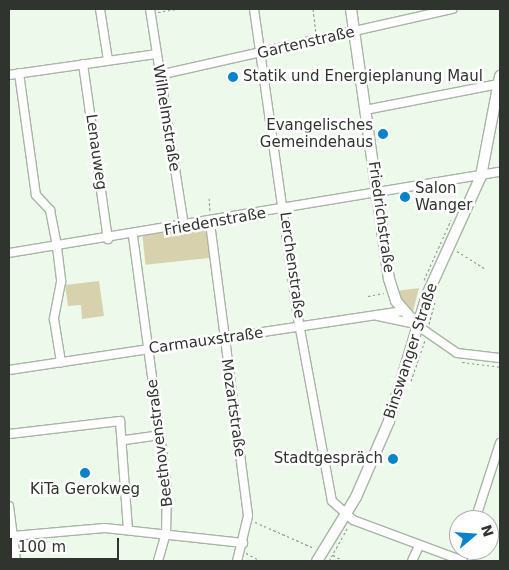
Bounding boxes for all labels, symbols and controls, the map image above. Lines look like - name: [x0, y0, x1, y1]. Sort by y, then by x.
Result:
- street label: Gartenstraße: [256, 23, 356, 63]
- street label: Wilhelmstraße: [149, 63, 183, 173]
- place label: Statik und Energieplanung Maul: [243, 68, 483, 86]
- marker: Statik und Energieplanung Maul: [227, 71, 239, 83]
- street label: Lenauweg: [82, 113, 110, 191]
- place label: Evangelisches Gemeindehaus: [260, 116, 373, 151]
- marker: Evangelisches Gemeindehaus: [377, 128, 389, 140]
- street label: Friedrichstraße: [364, 160, 398, 274]
- place label: Salon Wanger: [415, 179, 472, 214]
- marker: Salon Wanger: [399, 191, 411, 203]
- street label: Friedenstraße: [163, 204, 267, 240]
- street label: Lerchenstraße: [276, 211, 308, 319]
- street label: Binswanger Straße: [381, 281, 441, 421]
- street label: Carmauxstraße: [148, 324, 264, 358]
- street label: Mozartstraße: [217, 358, 249, 458]
- street label: Beethovenstraße: [143, 378, 177, 508]
- place label: Stadtgespräch: [274, 450, 383, 468]
- marker: Stadtgespräch: [387, 453, 399, 465]
- marker: KiTa Gerokweg: [79, 467, 91, 479]
- place label: KiTa Gerokweg: [30, 481, 140, 499]
- north arrow: [449, 510, 499, 560]
- text: N: [478, 523, 497, 539]
- scale bar: [12, 528, 121, 560]
- text: 100 m: [18, 538, 66, 556]

